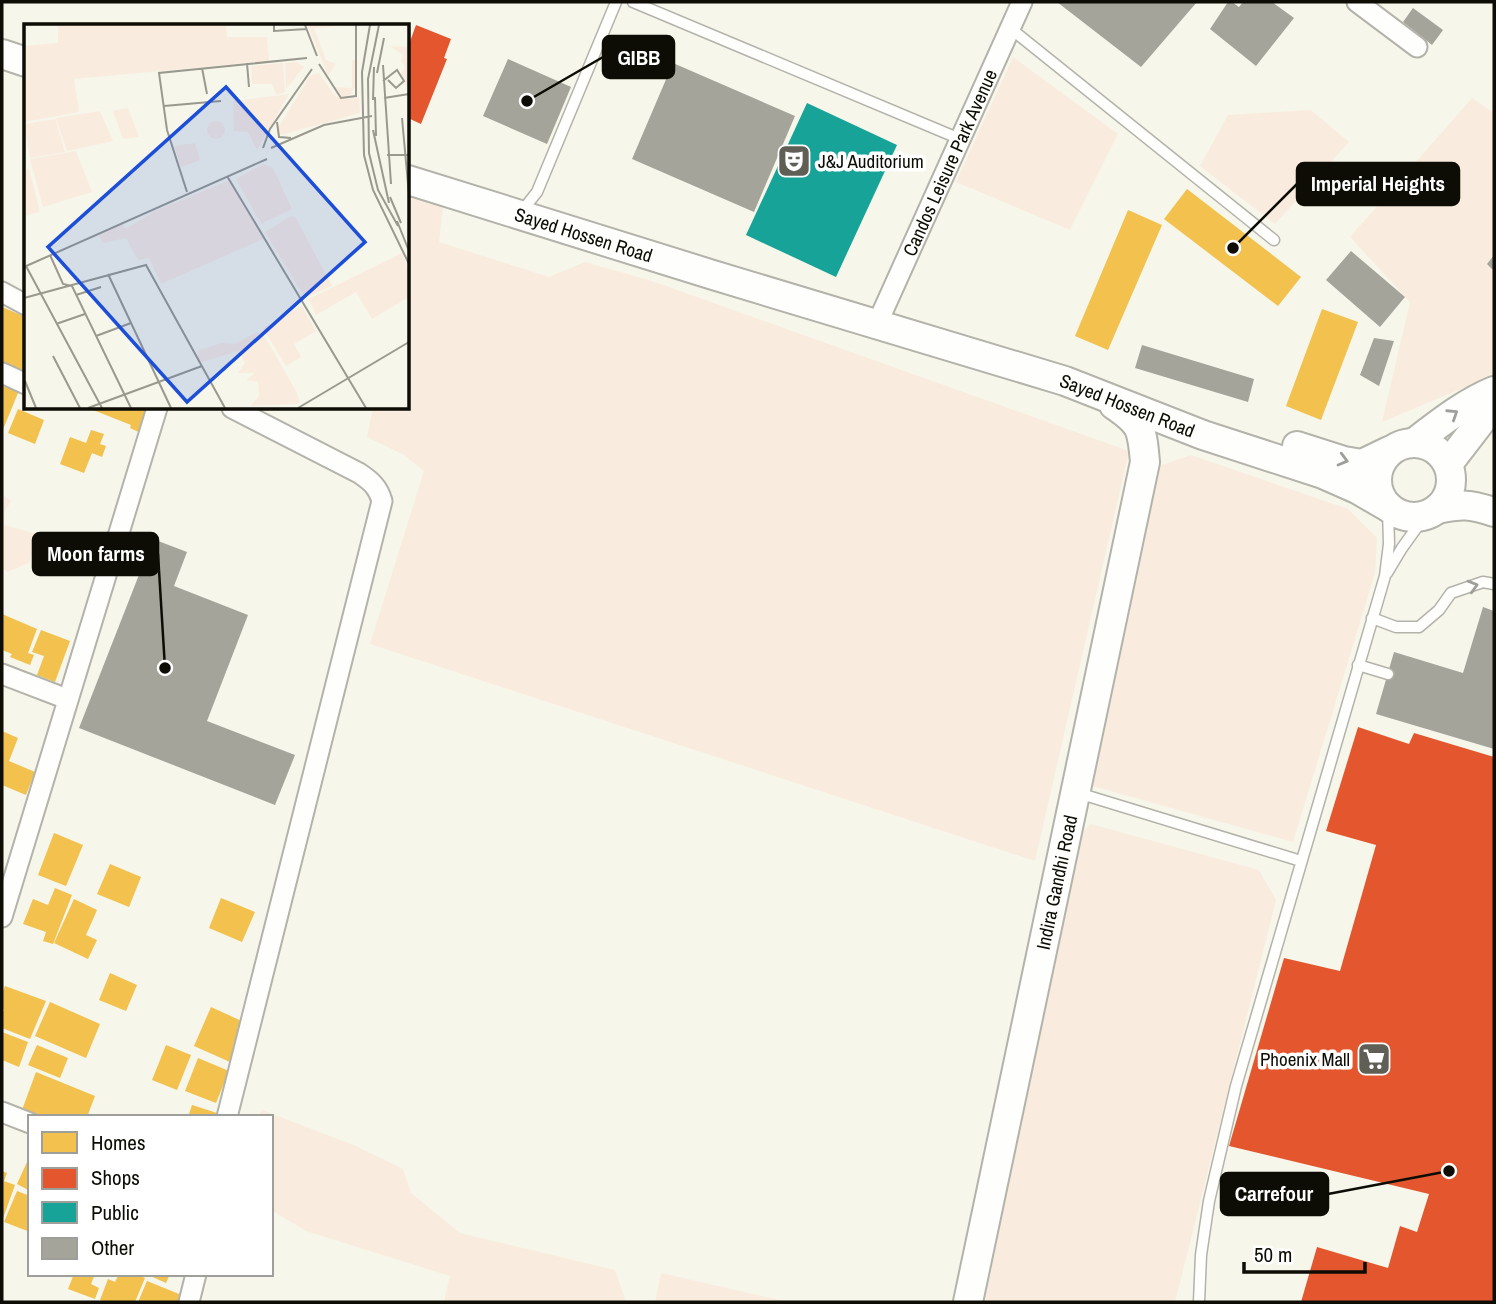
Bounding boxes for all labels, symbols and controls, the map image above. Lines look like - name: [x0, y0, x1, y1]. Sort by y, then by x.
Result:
- inset map: [24, 24, 410, 410]
- callout: GIBB: [603, 36, 674, 78]
- text: GIBB: [617, 43, 661, 72]
- street label: Candos Leisure Park Avenue: [896, 65, 1003, 260]
- theatre icon: J&J Auditorium: [775, 142, 813, 180]
- place label: J&J Auditorium: [818, 148, 924, 174]
- callout: Imperial Heights: [1297, 163, 1459, 205]
- text: Imperial Heights: [1311, 169, 1445, 198]
- street label: Sayed Hossen Road: [512, 201, 656, 268]
- street label: Sayed Hossen Road: [1056, 367, 1199, 444]
- one-way arrow: [1445, 410, 1458, 422]
- one-way arrow: [1336, 451, 1348, 466]
- callout: Moon farms: [33, 533, 158, 575]
- text: Moon farms: [47, 539, 145, 568]
- one-way arrow: [1467, 580, 1479, 594]
- street label: Indira Gandhi Road: [1030, 813, 1083, 952]
- supermarket icon: Phoenix Mall: [1355, 1040, 1393, 1078]
- place label: Phoenix Mall: [1260, 1046, 1350, 1072]
- legend: [28, 1115, 273, 1276]
- text: Homes: [91, 1128, 146, 1157]
- text: Shops: [91, 1163, 140, 1192]
- callout: Carrefour: [1221, 1173, 1328, 1215]
- text: Carrefour: [1235, 1179, 1314, 1208]
- text: Public: [91, 1198, 139, 1227]
- scale bar: [1244, 1230, 1365, 1274]
- text: Other: [91, 1233, 134, 1262]
- text: 50 m: [1254, 1240, 1292, 1269]

